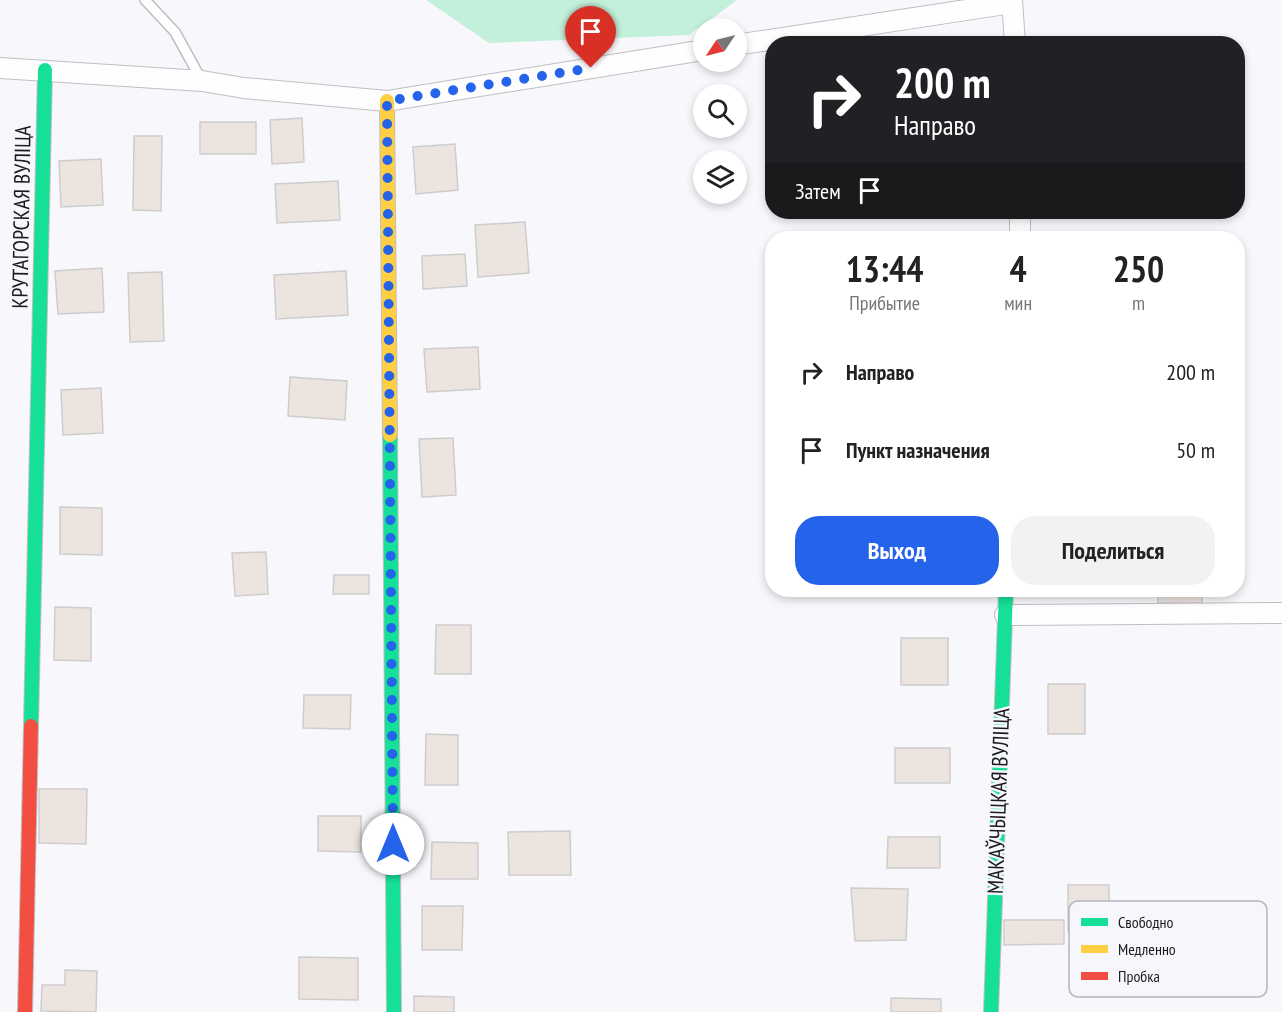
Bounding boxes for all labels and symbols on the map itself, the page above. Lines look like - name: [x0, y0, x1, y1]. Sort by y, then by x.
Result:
- pin: [565, 6, 616, 68]
- north arrow: [693, 18, 747, 72]
- street label: КРУТАГОРСКАЯ ВУЛІЦА: [5, 125, 37, 309]
- street label: МАКАЎЧЫЦКАЯ ВУЛІЦА: [981, 707, 1015, 895]
- position arrow: [361, 812, 425, 876]
- legend: [1069, 901, 1267, 997]
- text: Свободно: [1118, 912, 1173, 932]
- text: Медленно: [1118, 939, 1176, 959]
- text: Пробка: [1118, 966, 1160, 986]

